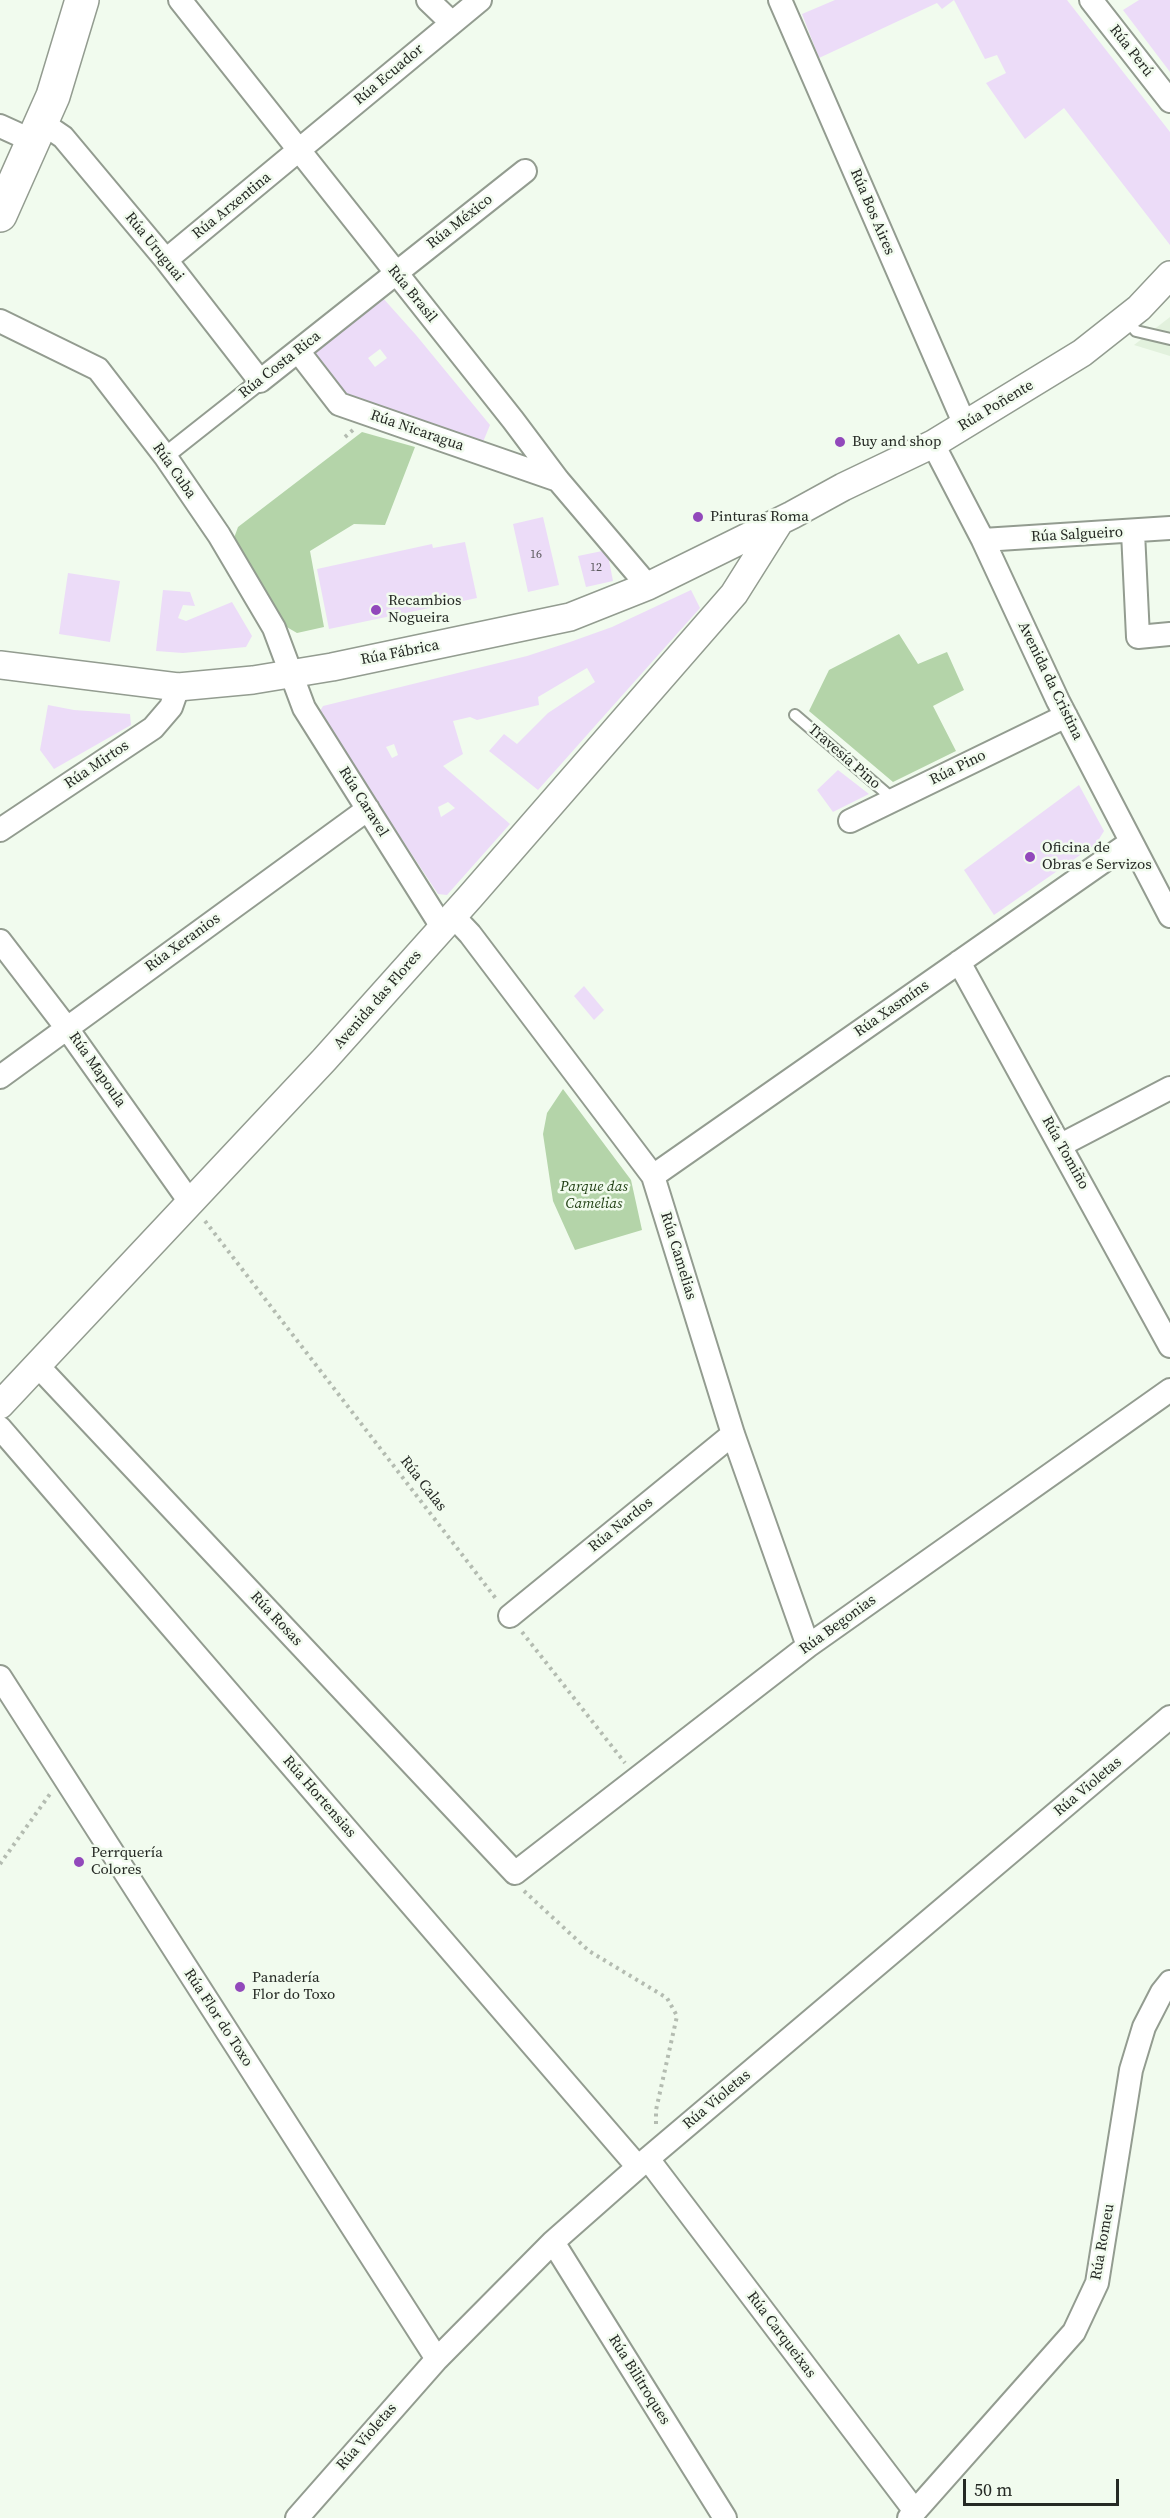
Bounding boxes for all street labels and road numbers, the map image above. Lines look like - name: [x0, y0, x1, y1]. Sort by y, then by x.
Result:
- street label: Rúa Perú: [1105, 22, 1157, 80]
- street label: Rúa Ecuador: [351, 41, 427, 109]
- street label: Rúa Bos Aires: [846, 166, 898, 258]
- street label: Rúa Arxentina: [189, 169, 275, 243]
- street label: Rúa México: [424, 191, 496, 253]
- street label: Rúa Uruguai: [121, 209, 187, 285]
- street label: Rúa Brasil: [384, 262, 440, 326]
- street label: Rúa Costa Rica: [235, 327, 325, 403]
- street label: Rúa Poñente: [955, 377, 1037, 435]
- street label: Rúa Nicaragua: [368, 407, 466, 455]
- street label: Rúa Cuba: [148, 440, 200, 502]
- street label: Rúa Salgueiro: [1031, 524, 1123, 546]
- street label: Avenida da Cristina: [1014, 619, 1086, 743]
- street label: Rúa Fábrica: [359, 637, 441, 669]
- street label: Travesía Pino: [804, 721, 884, 793]
- street label: Rúa Mirtos: [61, 737, 133, 793]
- street label: Rúa Pino: [927, 747, 989, 789]
- street label: Rúa Caravel: [334, 764, 392, 840]
- street label: Rúa Xeranios: [142, 910, 224, 976]
- street label: Avenida das Flores: [330, 947, 426, 1053]
- street label: Rúa Xasmíns: [851, 977, 933, 1041]
- street label: Rúa Mapoula: [65, 1029, 129, 1111]
- street label: Rúa Tomiño: [1037, 1113, 1093, 1193]
- street label: Rúa Camelias: [656, 1210, 700, 1302]
- street label: Rúa Calas: [396, 1453, 450, 1515]
- street label: Rúa Nardos: [585, 1494, 657, 1556]
- street label: Rúa Rosas: [246, 1588, 306, 1650]
- street label: Rúa Begonias: [796, 1591, 880, 1659]
- street label: Rúa Hortensias: [279, 1752, 359, 1842]
- street label: Rúa Violetas: [1050, 1753, 1126, 1821]
- street label: Rúa Flor do Toxo: [180, 1966, 256, 2070]
- street label: Rúa Violetas: [679, 2066, 755, 2134]
- street label: Rúa Romeu: [1087, 2202, 1119, 2282]
- street label: Rúa Carqueixas: [743, 2288, 819, 2382]
- street label: Rúa Bilitroques: [604, 2332, 674, 2428]
- street label: Rúa Violetas: [333, 2400, 401, 2474]

